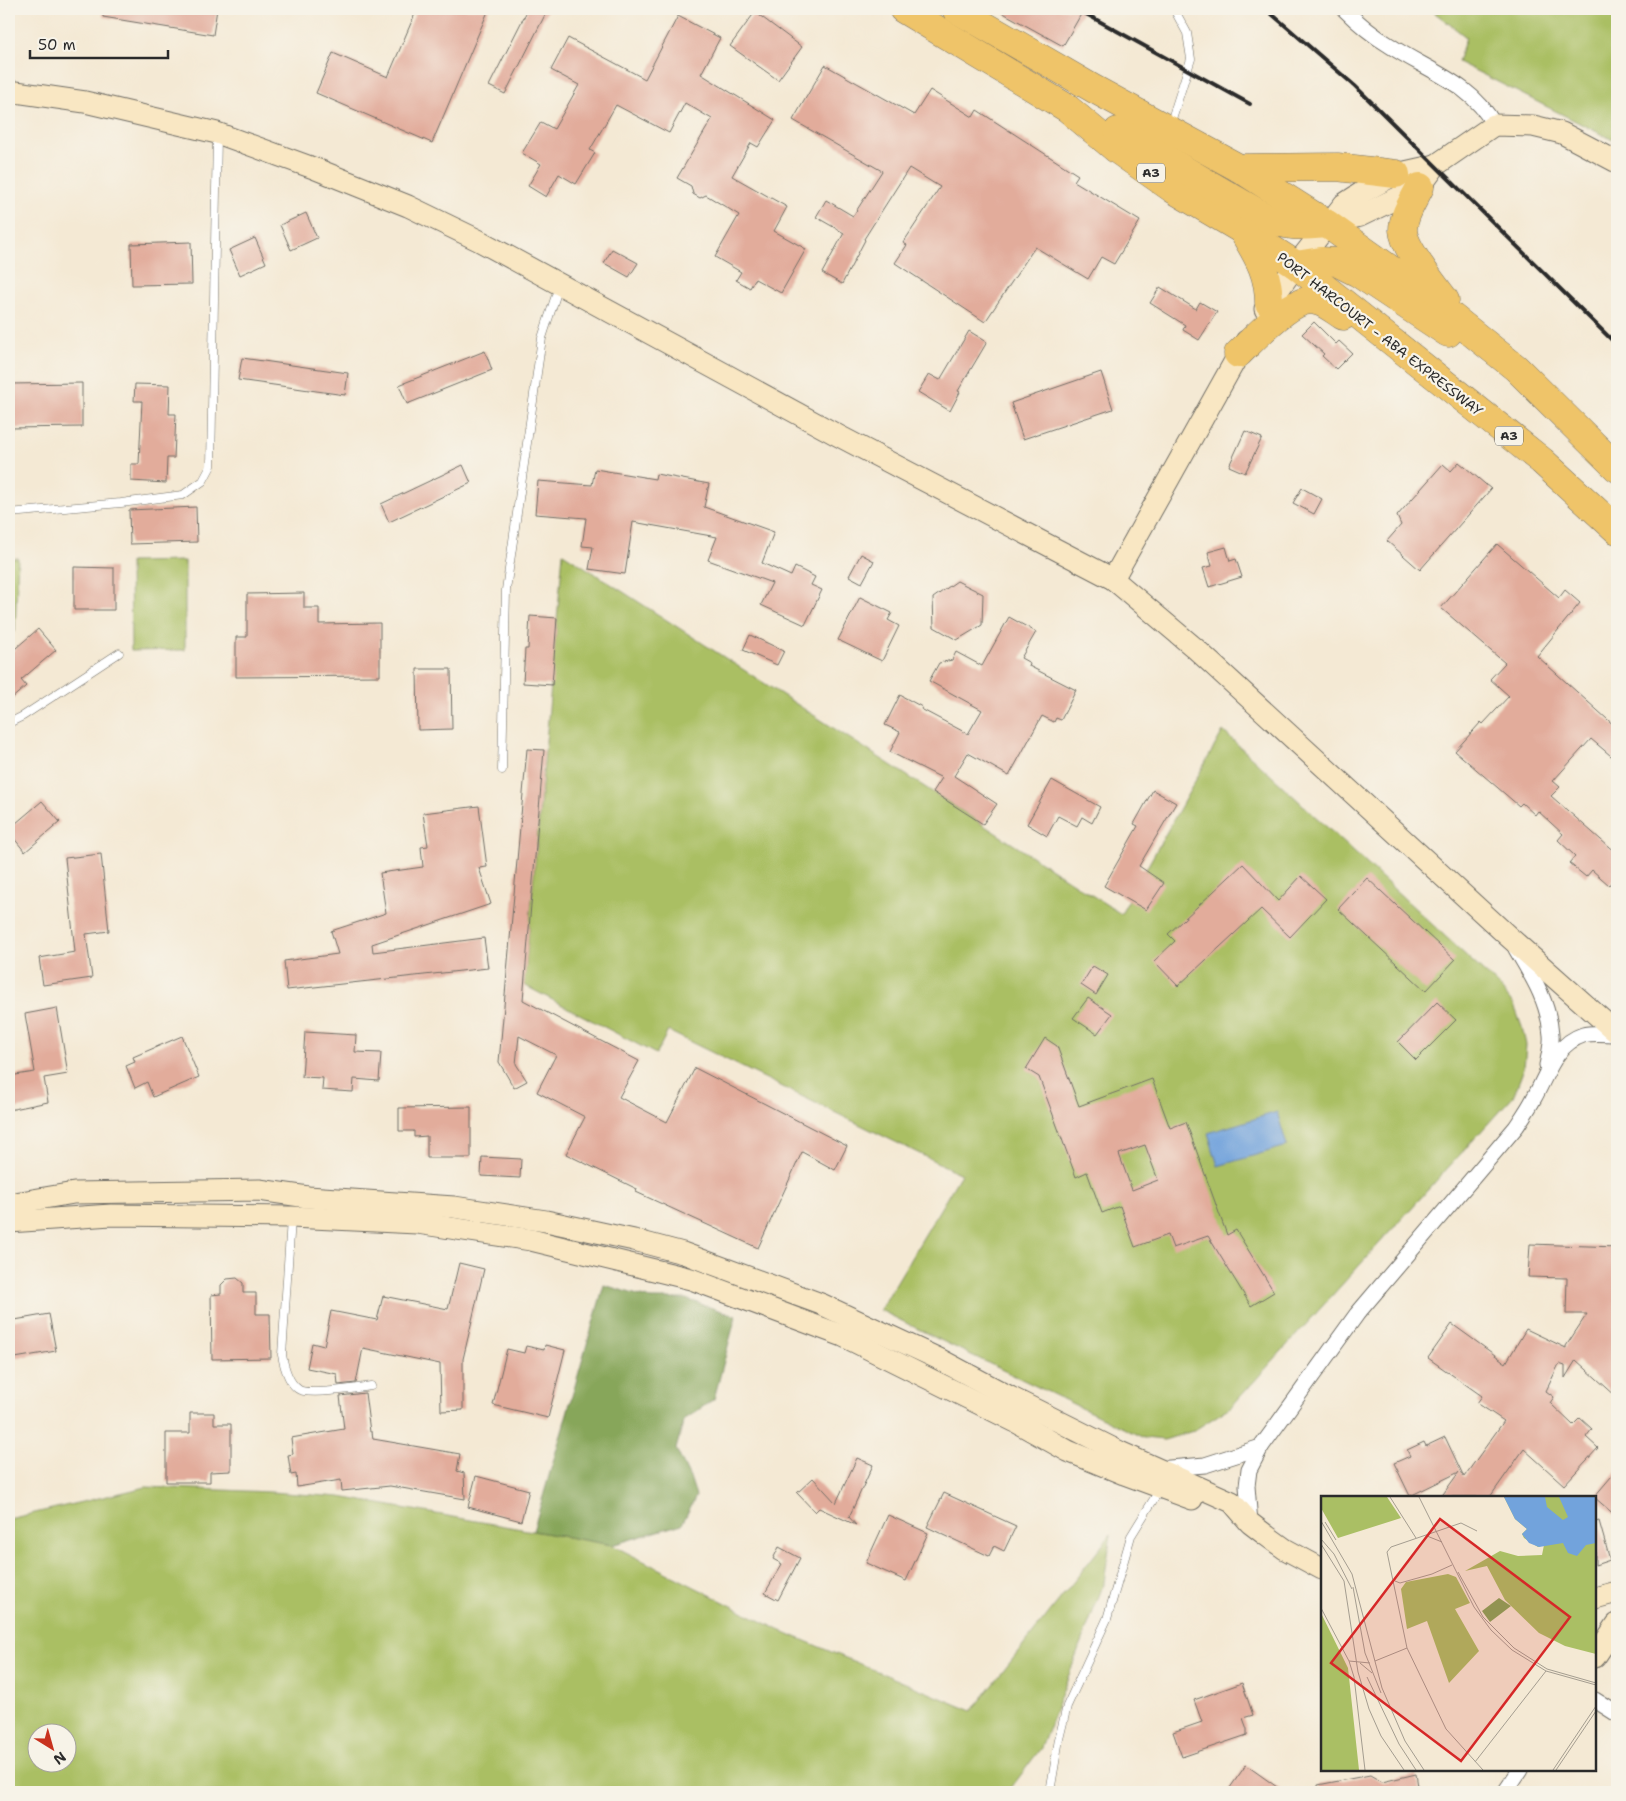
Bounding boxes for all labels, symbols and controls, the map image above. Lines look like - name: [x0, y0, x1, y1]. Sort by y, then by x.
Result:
- scale bar: [30, 28, 168, 60]
- text: 50 m: [38, 35, 76, 55]
- road number: A3: [1137, 164, 1165, 182]
- street label: PORT HARCOURT - ABA EXPRESSWAY: [1274, 248, 1487, 420]
- road number: A3: [1495, 426, 1523, 446]
- inset map: [1321, 1496, 1596, 1771]
- north arrow: [28, 1724, 78, 1774]
- text: N: [50, 1748, 70, 1769]

